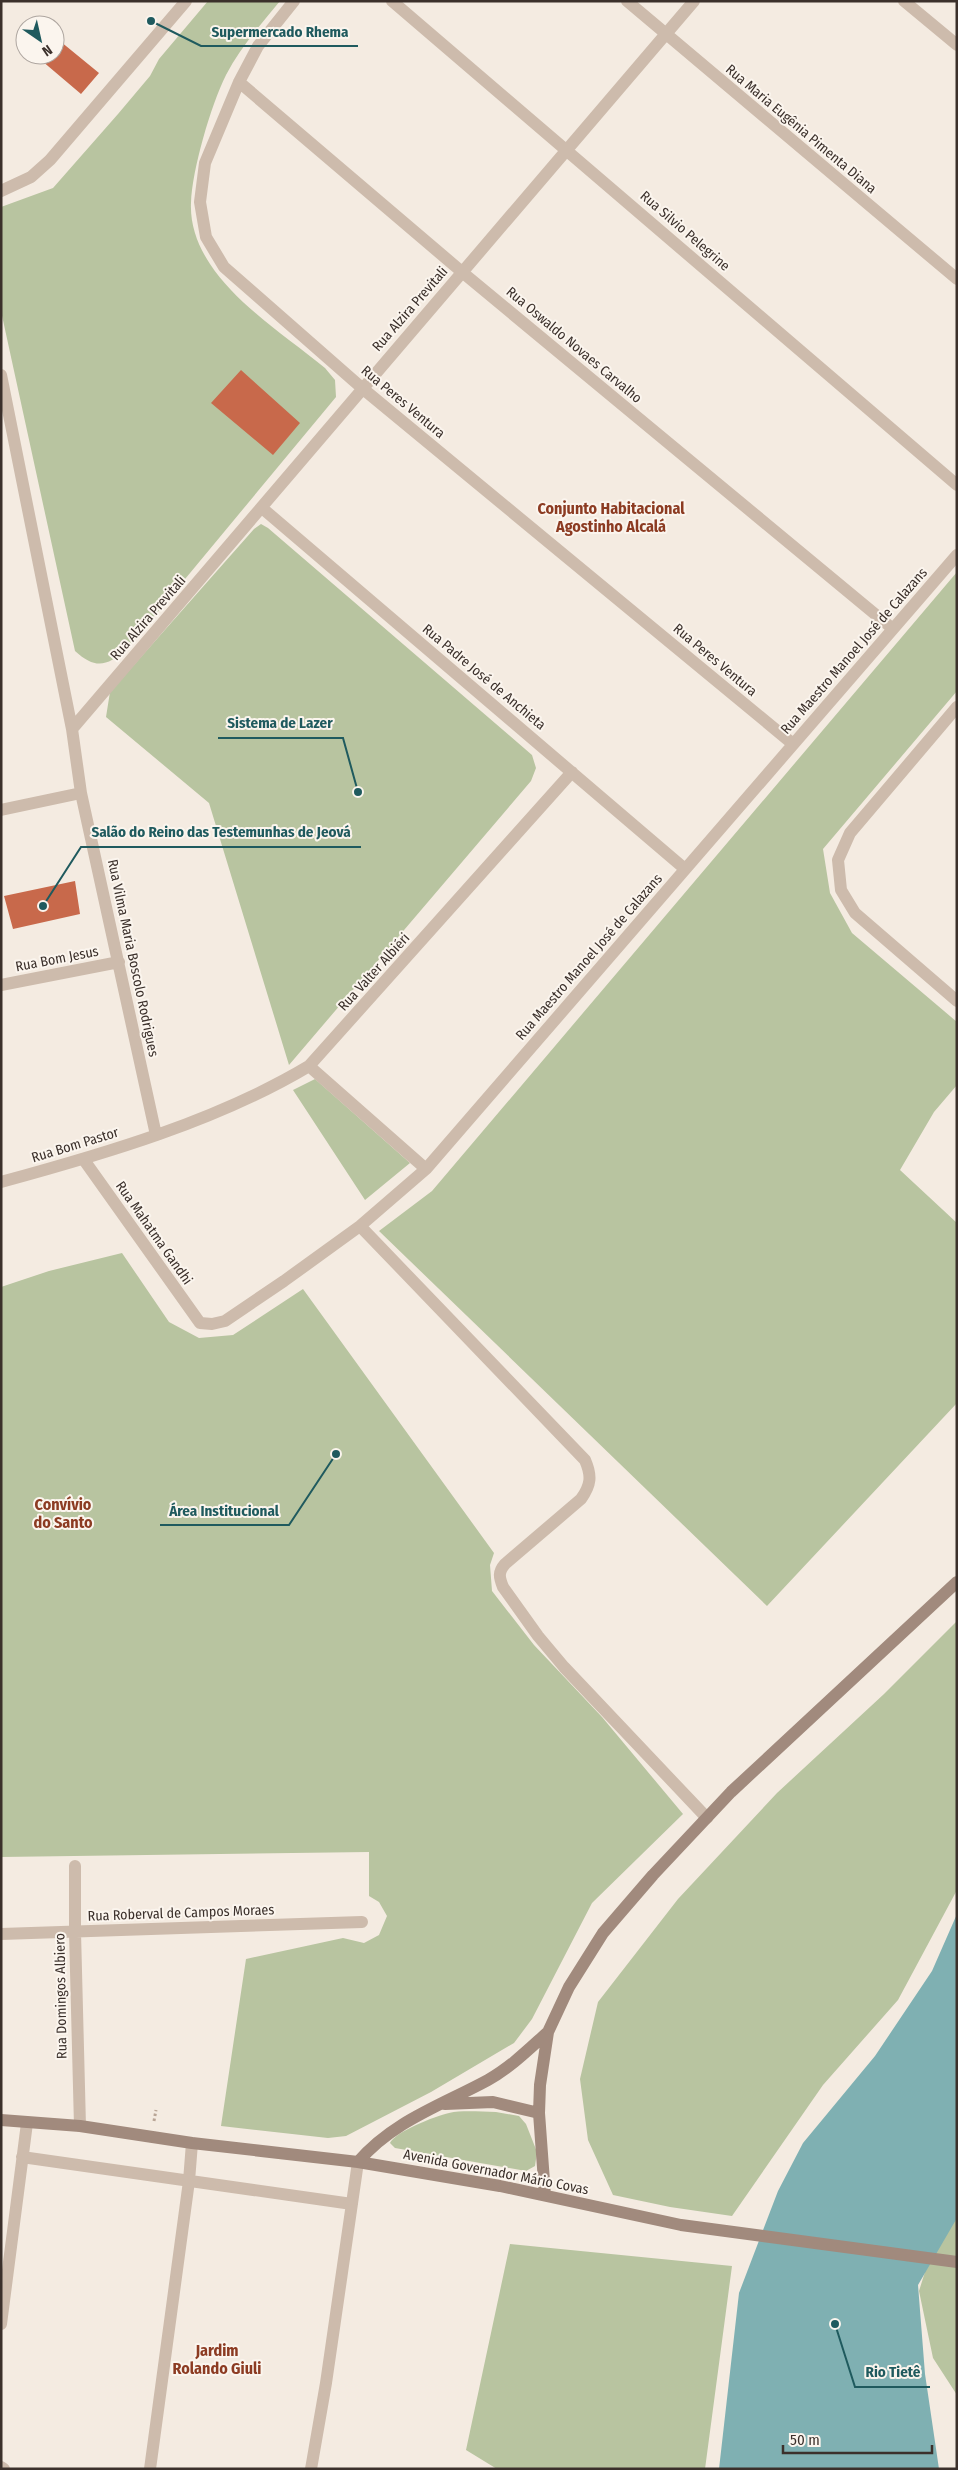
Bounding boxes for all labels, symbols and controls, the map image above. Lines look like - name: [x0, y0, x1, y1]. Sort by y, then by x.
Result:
- north arrow: [15, 15, 65, 65]
- callout: Supermercado Rhema: [201, 16, 358, 46]
- text: Supermercado Rhema: [212, 23, 349, 41]
- text: N: [39, 41, 55, 60]
- street label: Rua Maria Eugênia Pimenta Diana: [722, 61, 880, 197]
- street label: Rua Silvio Pelegrine: [637, 187, 733, 275]
- street label: Rua Alzira Previtali: [369, 263, 451, 355]
- street label: Rua Oswaldo Novaes Carvalho: [503, 283, 645, 407]
- street label: Rua Peres Ventura: [358, 362, 448, 442]
- district label: Conjunto Habitacional Agostinho Alcalá: [537, 499, 685, 536]
- street label: Rua Maestro Manoel José de Calazans: [777, 564, 931, 738]
- street label: Rua Alzira Previtali: [107, 572, 189, 664]
- street label: Rua Padre José de Anchieta: [419, 620, 549, 734]
- street label: Rua Peres Ventura: [670, 620, 760, 700]
- callout: Sistema de Lazer: [218, 708, 343, 738]
- text: Sistema de Lazer: [227, 714, 333, 732]
- callout: Salão do Reino das Testemunhas de Jeová: [81, 817, 361, 847]
- text: Salão do Reino das Testemunhas de Jeová: [91, 823, 351, 841]
- street label: Rua Vilma Maria Boscolo Rodrigues: [104, 858, 162, 1058]
- street label: Rua Maestro Manoel José de Calazans: [512, 870, 666, 1044]
- street label: Rua Valter Albiéri: [335, 930, 413, 1014]
- street label: Rua Bom Jesus: [14, 943, 100, 975]
- street label: Rua Bom Pastor: [29, 1124, 121, 1166]
- street label: Rua Mahatma Gandhi: [112, 1178, 196, 1288]
- district label: Convívio do Santo: [33, 1495, 93, 1532]
- callout: Área Institucional: [160, 1495, 289, 1525]
- text: Área Institucional: [168, 1502, 280, 1520]
- street label: Rua Roberval de Campos Moraes: [87, 1901, 275, 1925]
- street label: Rua Domingos Albiero: [51, 1933, 71, 2059]
- street label: Avenida Governador Mário Covas: [402, 2146, 590, 2198]
- district label: Jardim Rolando Giuli: [173, 2341, 261, 2378]
- callout: Rio Tietê: [855, 2357, 930, 2387]
- text: Rio Tietê: [866, 2363, 921, 2381]
- scale bar: [783, 2422, 932, 2454]
- text: 50 m: [790, 2431, 820, 2449]

